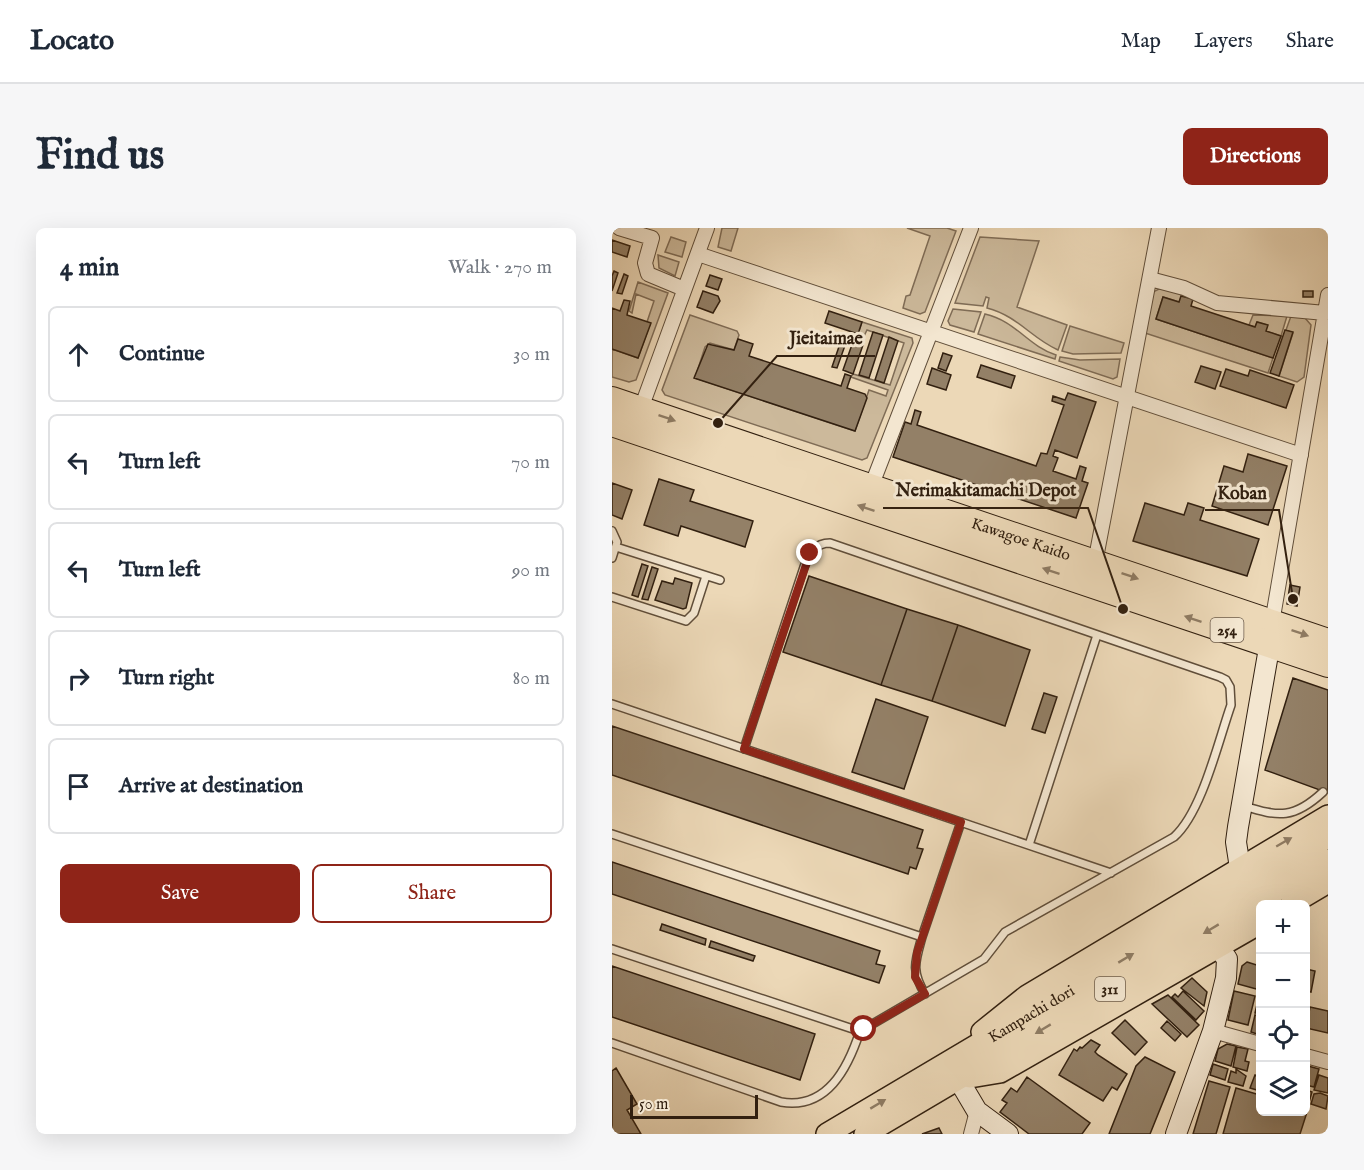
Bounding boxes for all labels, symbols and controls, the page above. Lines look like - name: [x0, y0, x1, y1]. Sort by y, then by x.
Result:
- text: Locato: [30, 24, 114, 59]
- text: Map: [1121, 28, 1161, 55]
- text: Layers: [1194, 28, 1253, 55]
- text: Share: [1286, 28, 1334, 55]
- button: Directions: [1183, 128, 1328, 185]
- text: Find us: [36, 130, 164, 183]
- text: 4 min: [60, 251, 119, 284]
- text: Walk · 270 m: [448, 255, 552, 280]
- callout: Jieitaimae: [777, 320, 875, 356]
- text: Jieitaimae: [787, 328, 864, 351]
- icon: ahead: [62, 338, 95, 371]
- text: Continue: [119, 340, 205, 368]
- text: 30 m: [513, 342, 550, 367]
- one-way arrow: [659, 414, 677, 424]
- icon: left: [62, 446, 95, 479]
- text: Turn left: [119, 448, 201, 476]
- text: 70 m: [511, 450, 550, 475]
- callout: Nerimakitamachi Depot: [883, 472, 1088, 508]
- callout: Koban: [1205, 474, 1279, 510]
- text: Nerimakitamachi Depot: [895, 480, 1077, 503]
- text: Koban: [1217, 483, 1267, 506]
- one-way arrow: [857, 503, 875, 513]
- street label: Kawagoe Kaido: [968, 514, 1073, 566]
- route end: [796, 539, 822, 565]
- icon: left: [62, 554, 95, 587]
- text: Turn left: [119, 556, 201, 584]
- text: 90 m: [512, 558, 550, 583]
- one-way arrow: [1042, 565, 1060, 575]
- one-way arrow: [1122, 571, 1140, 581]
- one-way arrow: [1184, 614, 1202, 623]
- road number: 254: [1210, 618, 1244, 642]
- one-way arrow: [1291, 628, 1309, 638]
- icon: right: [62, 662, 95, 695]
- text: Turn right: [119, 664, 214, 692]
- text: 80 m: [513, 666, 550, 691]
- icon: arrive: [62, 770, 95, 803]
- text: Arrive at destination: [119, 772, 303, 800]
- one-way arrow: [1276, 837, 1293, 847]
- button: Save: [60, 864, 300, 923]
- button: Share: [312, 864, 552, 923]
- map controls: [1256, 900, 1310, 1116]
- button: +: [1256, 900, 1310, 954]
- one-way arrow: [1202, 924, 1219, 934]
- one-way arrow: [1118, 952, 1134, 963]
- button: −: [1256, 954, 1310, 1008]
- road number: 311: [1095, 977, 1125, 1001]
- street label: Kampachi dori: [985, 982, 1079, 1048]
- button: locate: [1256, 1008, 1310, 1062]
- route start: [850, 1015, 876, 1041]
- one-way arrow: [1035, 1023, 1052, 1033]
- button: layers: [1256, 1062, 1310, 1116]
- scale bar: [630, 1092, 758, 1120]
- text: 50 m: [639, 1095, 668, 1115]
- one-way arrow: [870, 1099, 887, 1109]

